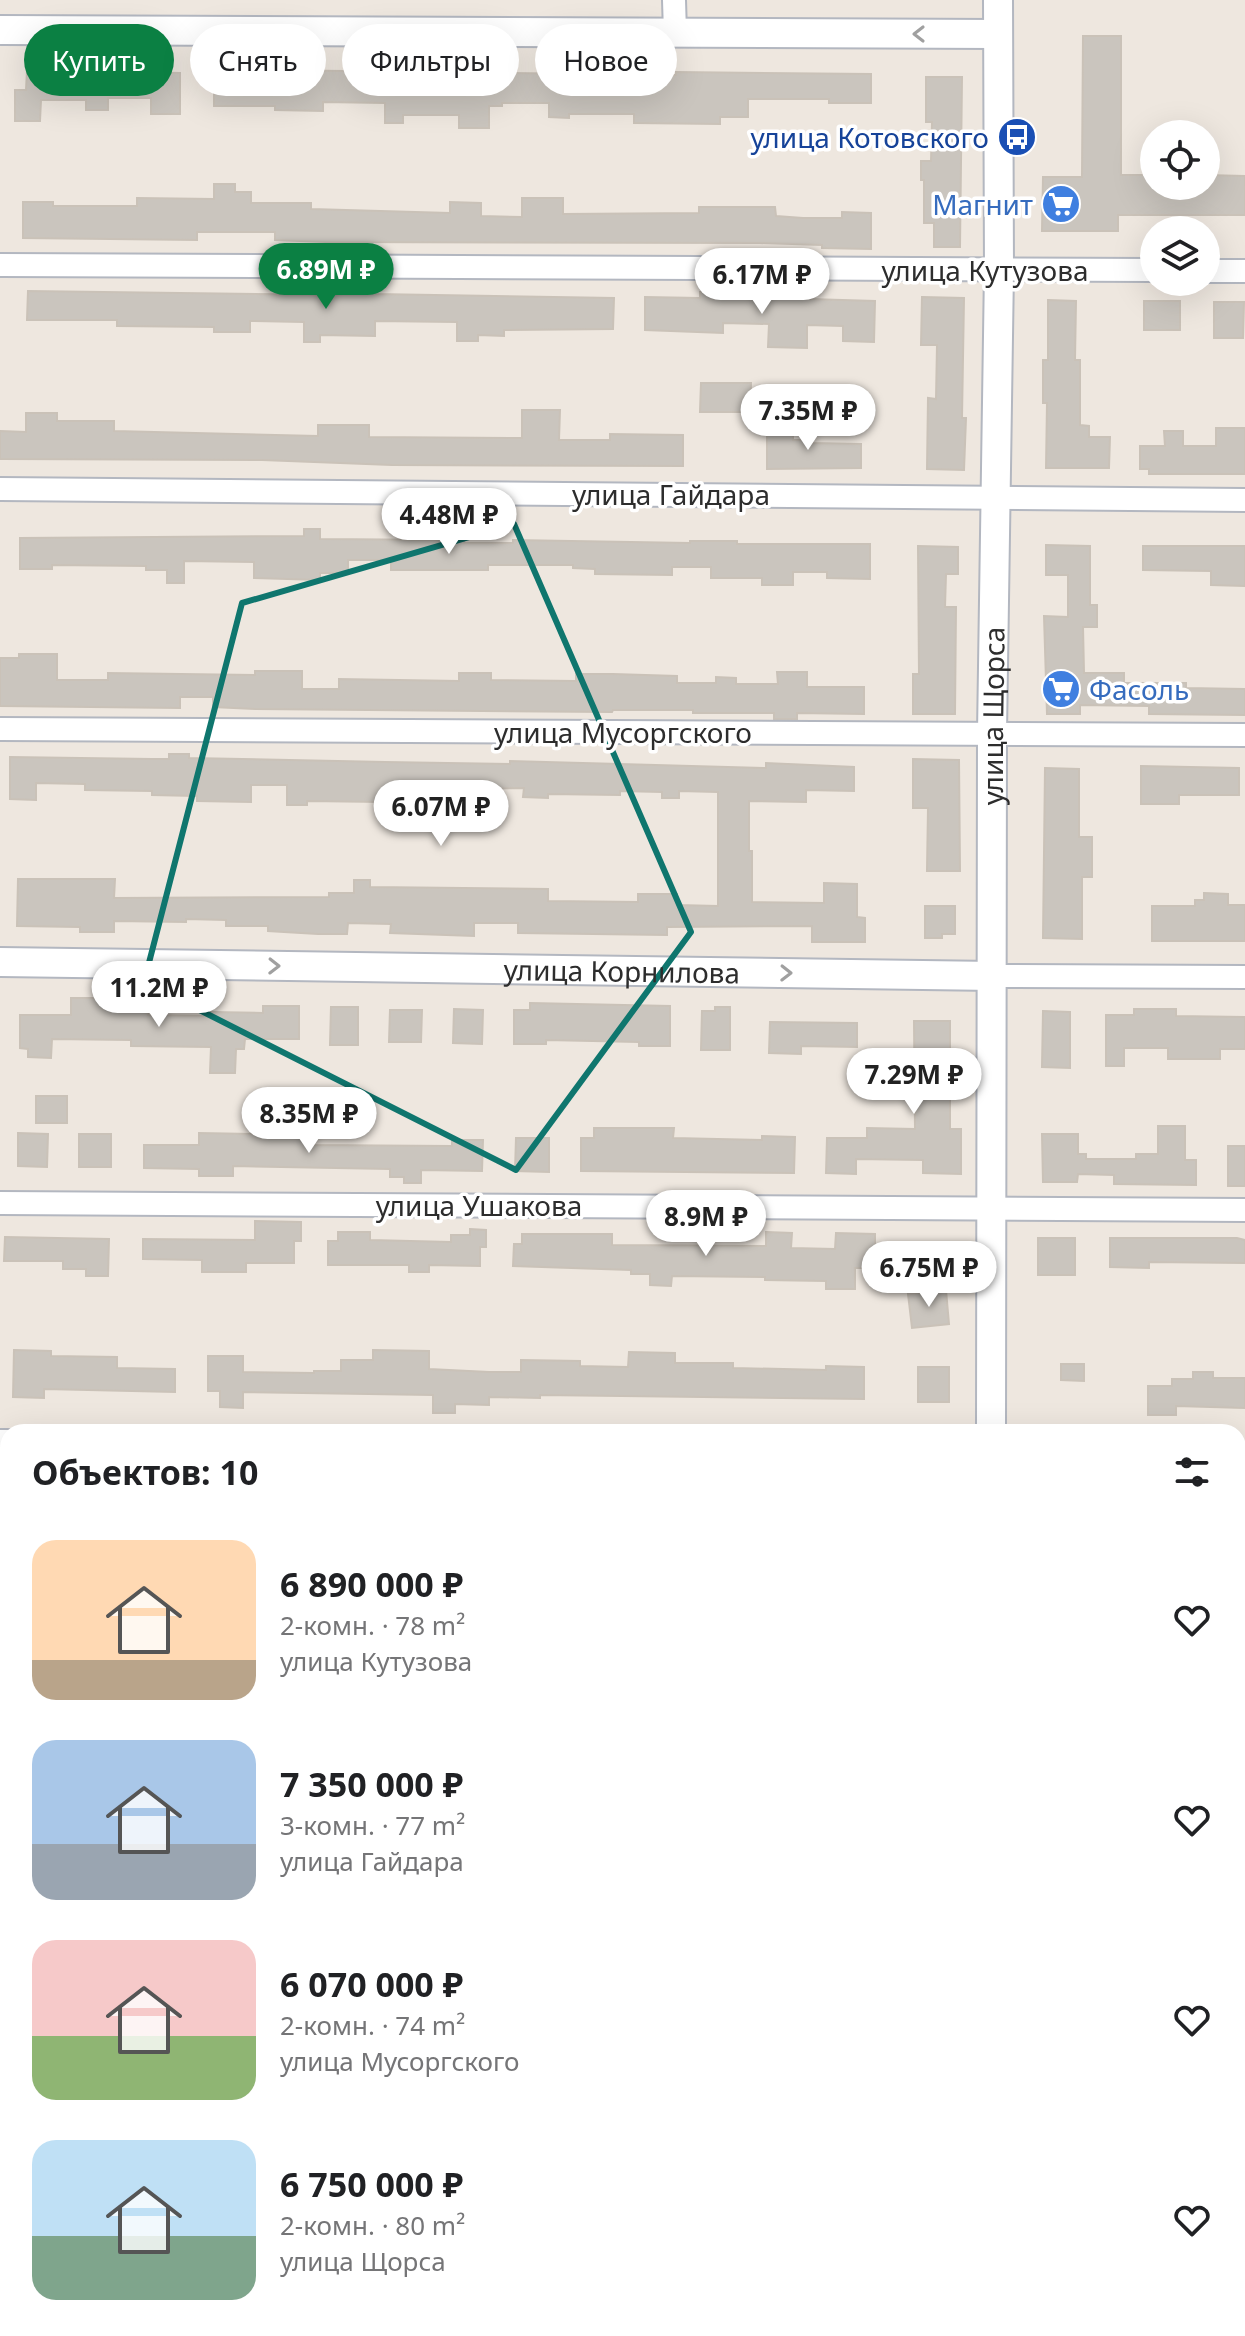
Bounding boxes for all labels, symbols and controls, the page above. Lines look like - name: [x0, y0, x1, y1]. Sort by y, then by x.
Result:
- chip: Купить: [24, 24, 174, 96]
- chip: Снять: [190, 24, 326, 96]
- chip: Фильтры: [342, 24, 519, 96]
- chip: Новое: [535, 24, 677, 96]
- one-way arrow: [912, 25, 925, 43]
- bus stop icon: улица Котовского: [996, 116, 1038, 158]
- place label: улица Котовского: [751, 118, 989, 156]
- map controls: [1140, 120, 1220, 296]
- button: locate: [1140, 120, 1220, 200]
- supermarket icon: Магнит: [1040, 183, 1082, 225]
- place label: Магнит: [932, 185, 1033, 223]
- button: layers: [1140, 216, 1220, 296]
- pin: 6.89M ₽: [252, 243, 400, 311]
- pin: 6.17M ₽: [688, 248, 836, 316]
- text: 6.89M ₽: [277, 251, 375, 287]
- street label: улица Кутузова: [881, 251, 1089, 289]
- text: 6.17M ₽: [713, 256, 811, 292]
- pin: 7.35M ₽: [734, 384, 882, 452]
- text: 7.35M ₽: [759, 392, 857, 428]
- street label: улица Гайдара: [572, 475, 770, 513]
- pin: 4.48M ₽: [375, 488, 523, 556]
- text: 4.48M ₽: [400, 496, 498, 532]
- street label: улица Щорса: [973, 626, 1013, 805]
- supermarket icon: Фасоль: [1040, 668, 1082, 710]
- place label: Фасоль: [1089, 670, 1189, 708]
- street label: улица Мусоргского: [494, 713, 752, 751]
- pin: 6.07M ₽: [367, 780, 515, 848]
- text: 6.07M ₽: [392, 788, 490, 824]
- street label: улица Корнилова: [504, 950, 740, 991]
- one-way arrow: [268, 957, 281, 975]
- pin: 11.2M ₽: [85, 961, 233, 1029]
- one-way arrow: [780, 964, 793, 982]
- text: 11.2M ₽: [110, 969, 208, 1005]
- pin: 7.29M ₽: [840, 1048, 988, 1116]
- text: 7.29M ₽: [865, 1056, 963, 1092]
- pin: 8.35M ₽: [235, 1087, 383, 1155]
- text: 8.35M ₽: [260, 1095, 358, 1131]
- street label: улица Ушакова: [376, 1186, 582, 1224]
- pin: 8.9M ₽: [641, 1190, 771, 1258]
- text: 8.9M ₽: [664, 1198, 748, 1234]
- pin: 6.75M ₽: [855, 1241, 1003, 1309]
- text: 6.75M ₽: [880, 1249, 978, 1285]
- text: Объектов: 10: [32, 1449, 258, 1495]
- icon: filters: [1170, 1450, 1214, 1494]
- text: 6 890 000 ₽: [280, 1561, 463, 1607]
- icon: home: [96, 1572, 192, 1668]
- icon: heart: [1170, 1598, 1214, 1642]
- text: 2-комн. · 78 m²: [280, 1607, 465, 1643]
- text: улица Кутузова: [280, 1643, 472, 1679]
- text: 7 350 000 ₽: [280, 1761, 463, 1807]
- icon: home: [96, 1772, 192, 1868]
- icon: heart: [1170, 1798, 1214, 1842]
- text: 3-комн. · 77 m²: [280, 1807, 465, 1843]
- text: улица Гайдара: [280, 1843, 464, 1879]
- text: 6 070 000 ₽: [280, 1961, 463, 2007]
- icon: home: [96, 1972, 192, 2068]
- icon: heart: [1170, 1998, 1214, 2042]
- text: 2-комн. · 74 m²: [280, 2007, 465, 2043]
- text: улица Мусоргского: [280, 2043, 520, 2079]
- text: 6 750 000 ₽: [280, 2161, 463, 2207]
- icon: home: [96, 2172, 192, 2268]
- icon: heart: [1170, 2198, 1214, 2242]
- text: 2-комн. · 80 m²: [280, 2207, 465, 2243]
- text: улица Щорса: [280, 2243, 446, 2279]

